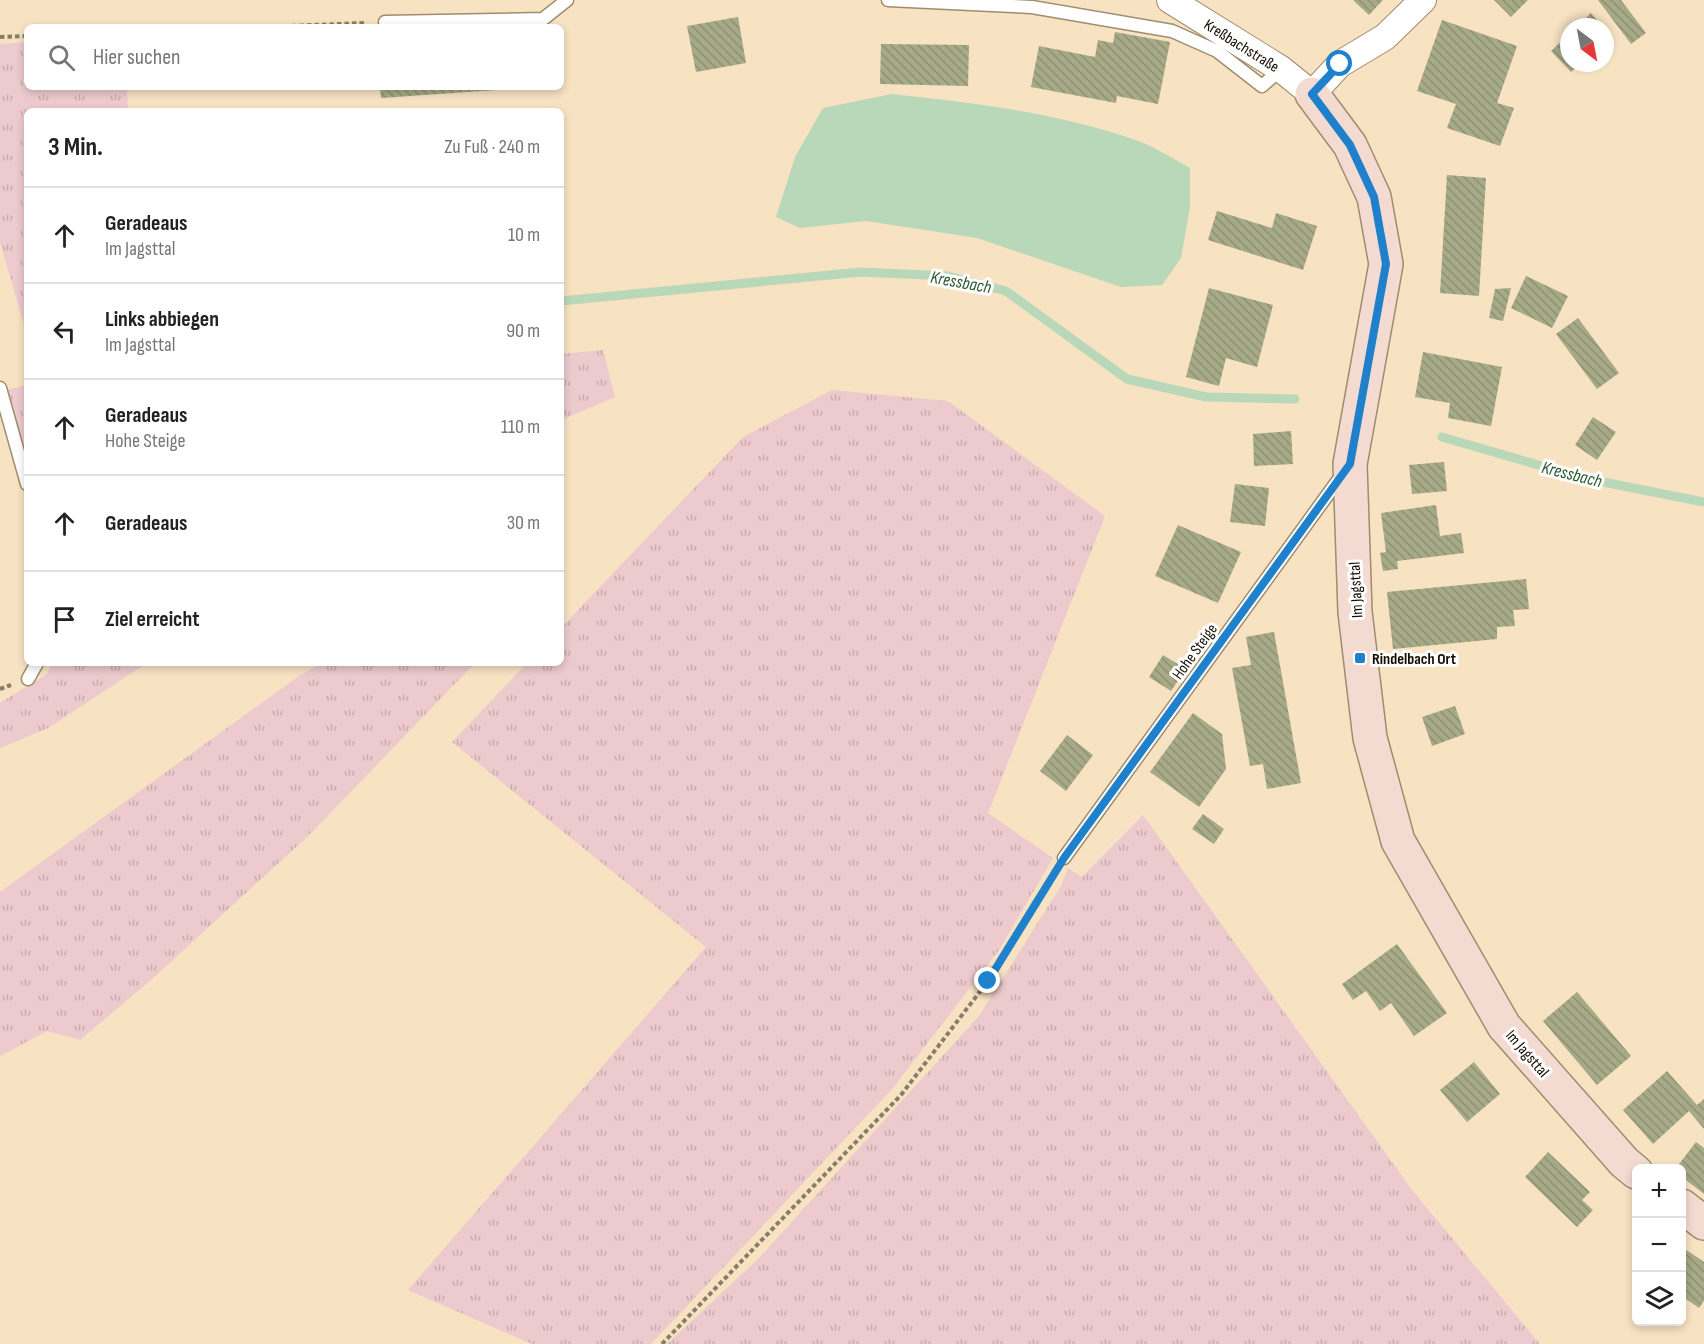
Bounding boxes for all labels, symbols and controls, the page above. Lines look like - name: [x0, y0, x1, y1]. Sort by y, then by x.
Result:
- street label: Kreßbachstraße: [1200, 16, 1282, 77]
- north arrow: [1560, 18, 1614, 72]
- search box: [24, 24, 564, 90]
- icon: search: [45, 41, 78, 74]
- text: Hier suchen: [93, 44, 181, 71]
- route start: [1326, 50, 1352, 76]
- text: 3 Min.: [48, 132, 103, 163]
- text: Zu Fuß · 240 m: [444, 135, 540, 159]
- text: Geradeaus: [105, 210, 188, 237]
- icon: ahead: [48, 219, 81, 252]
- text: 10 m: [508, 223, 540, 247]
- text: Im Jagsttal: [105, 237, 176, 261]
- water label: Kressbach: [929, 267, 993, 298]
- text: Links abbiegen: [105, 306, 219, 333]
- icon: left: [48, 315, 81, 348]
- text: 90 m: [506, 319, 540, 343]
- text: Im Jagsttal: [105, 333, 176, 357]
- text: Geradeaus: [105, 402, 188, 429]
- icon: ahead: [48, 411, 81, 444]
- text: 110 m: [501, 415, 540, 439]
- text: Hohe Steige: [105, 429, 185, 453]
- water label: Kressbach: [1540, 457, 1605, 492]
- icon: ahead: [48, 507, 81, 540]
- text: Geradeaus: [105, 510, 188, 537]
- text: 30 m: [507, 511, 540, 535]
- street label: Im Jagsttal: [1346, 561, 1367, 619]
- icon: arrive: [48, 603, 81, 636]
- text: Ziel erreicht: [105, 606, 200, 633]
- street label: Hohe Steige: [1169, 620, 1222, 683]
- place label: Rindelbach Ort: [1372, 650, 1456, 669]
- marker: Rindelbach Ort: [1353, 651, 1367, 665]
- route end: [974, 967, 1000, 993]
- street label: Im Jagsttal: [1501, 1026, 1553, 1082]
- map controls: [1632, 1164, 1686, 1326]
- button: +: [1632, 1164, 1686, 1218]
- button: −: [1632, 1218, 1686, 1272]
- button: layers: [1632, 1272, 1686, 1326]

